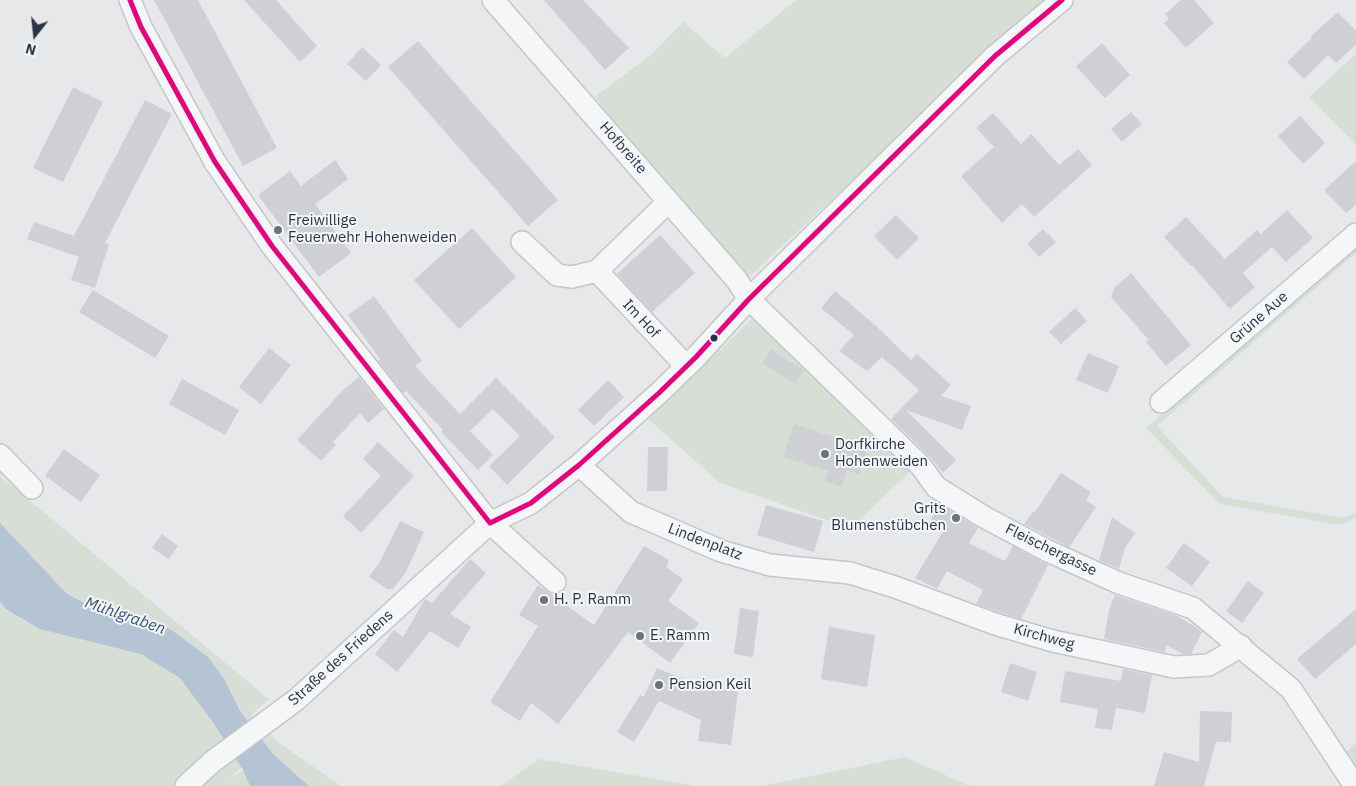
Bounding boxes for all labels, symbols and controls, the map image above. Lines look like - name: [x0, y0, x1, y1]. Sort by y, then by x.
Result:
- north arrow: [10, 10, 60, 60]
- text: N: [24, 39, 38, 59]
- street label: Hofbreite: [595, 118, 651, 178]
- place label: Freiwillige Feuerwehr Hohenweiden: [288, 212, 457, 247]
- marker: Freiwillige Feuerwehr Hohenweiden: [272, 224, 284, 236]
- street label: Grüne Aue: [1226, 288, 1292, 348]
- street label: Im Hof: [619, 296, 663, 342]
- unlabelled marker: [709, 333, 719, 343]
- place label: Dorfkirche Hohenweiden: [835, 436, 928, 471]
- marker: Dorfkirche Hohenweiden: [819, 448, 831, 460]
- place label: Grits Blumenstübchen: [831, 500, 946, 535]
- marker: Grits Blumenstübchen: [950, 512, 962, 524]
- street label: Lindenplatz: [665, 520, 745, 564]
- street label: Fleischergasse: [1002, 520, 1100, 580]
- place label: H. P. Ramm: [554, 591, 631, 609]
- water label: Mühlgraben: [82, 593, 168, 639]
- marker: H. P. Ramm: [538, 594, 550, 606]
- street label: Straße des Friedens: [285, 606, 397, 710]
- street label: Kirchweg: [1012, 620, 1076, 654]
- place label: E. Ramm: [650, 627, 710, 645]
- marker: E. Ramm: [634, 630, 646, 642]
- place label: Pension Keil: [669, 676, 751, 694]
- marker: Pension Keil: [653, 679, 665, 691]

